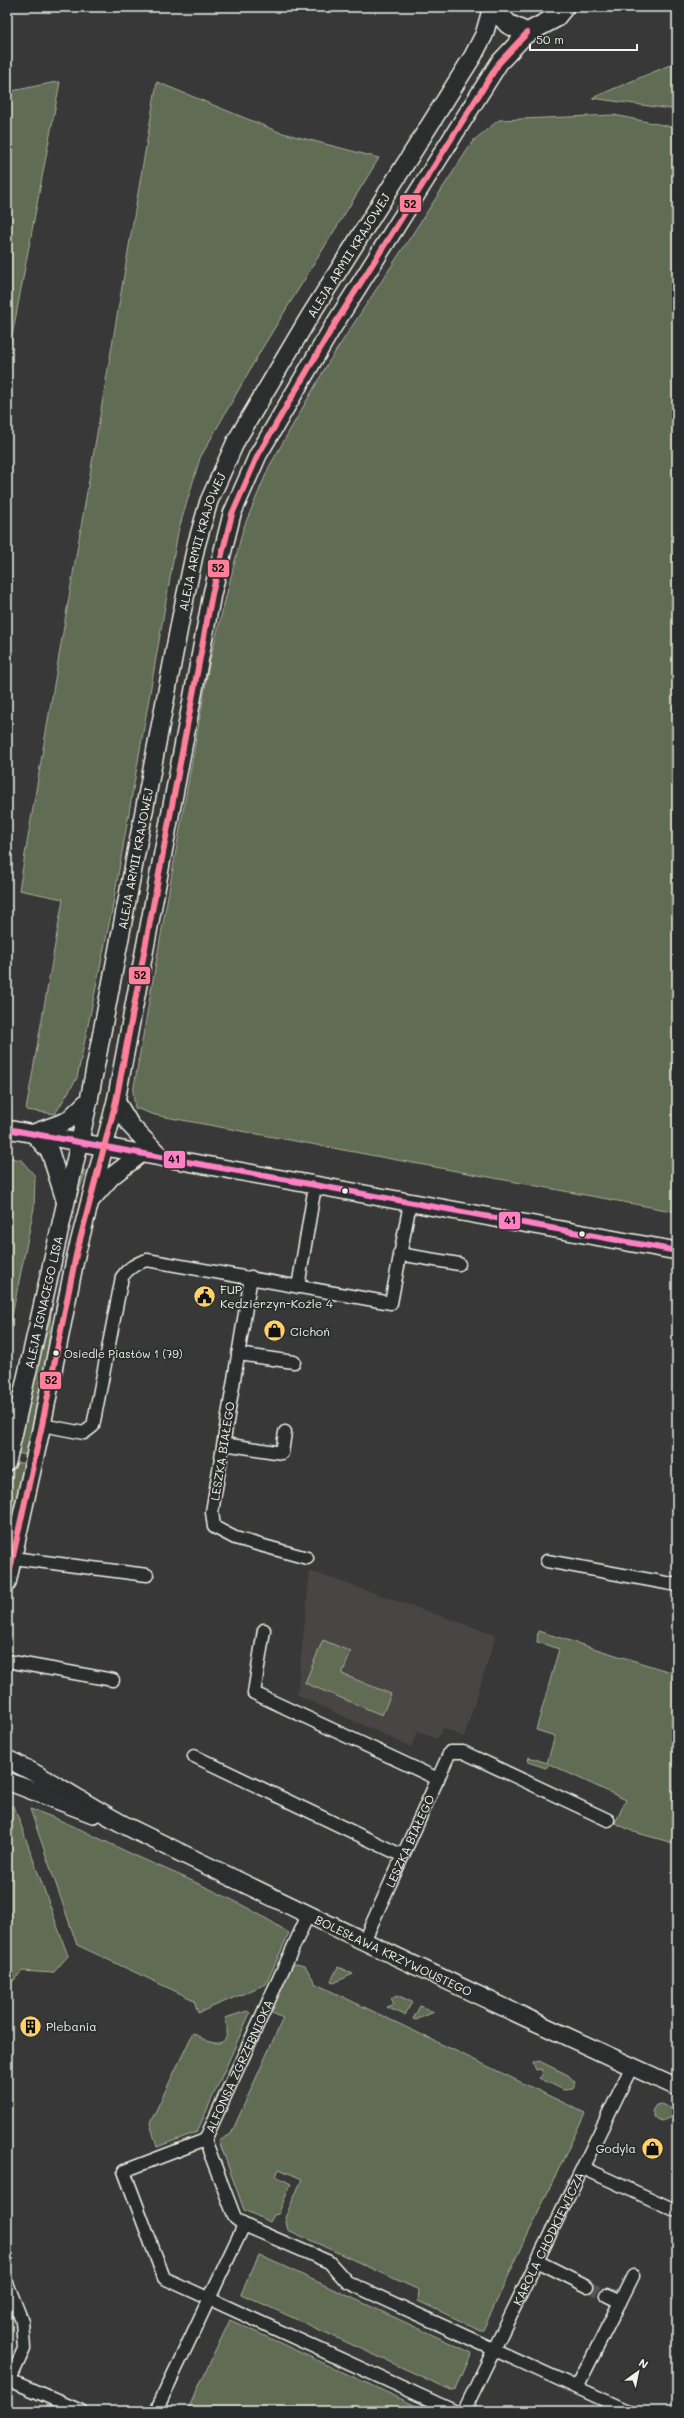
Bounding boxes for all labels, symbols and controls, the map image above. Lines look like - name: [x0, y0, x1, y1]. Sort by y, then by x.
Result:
- scale bar: [530, 26, 637, 52]
- text: 50 m: [536, 31, 564, 47]
- street label: ALEJA ARMII KRAJOWEJ: [303, 190, 393, 320]
- line badge: 52: [399, 194, 422, 213]
- text: 52: [404, 196, 416, 211]
- street label: ALEJA ARMII KRAJOWEJ: [174, 469, 229, 612]
- line badge: 52: [207, 559, 230, 578]
- text: 52: [212, 560, 224, 575]
- street label: ALEJA ARMII KRAJOWEJ: [114, 786, 156, 931]
- line badge: 52: [128, 966, 151, 985]
- text: 52: [134, 967, 146, 982]
- line badge: 41: [163, 1150, 186, 1169]
- text: 41: [168, 1151, 180, 1166]
- unlabelled marker: [340, 1186, 350, 1196]
- line badge: 41: [498, 1211, 521, 1230]
- text: 41: [504, 1212, 516, 1227]
- unlabelled marker: [577, 1229, 587, 1239]
- street label: ALEJA IGNACEGO LISA: [20, 1234, 66, 1370]
- place label: FUP Kędzierzyn-Koźle 4: [220, 1281, 333, 1311]
- public building icon: FUP Kędzierzyn-Koźle 4: [192, 1283, 218, 1309]
- shop icon: Cichoń: [262, 1318, 288, 1344]
- place label: Cichoń: [290, 1323, 330, 1339]
- place label: Osiedle Piastów 1 (79): [64, 1346, 183, 1361]
- marker: Osiedle Piastów 1 (79): [51, 1348, 61, 1358]
- line badge: 52: [39, 1371, 62, 1390]
- text: 52: [45, 1372, 57, 1387]
- street label: LESZKA BIAŁEGO: [206, 1400, 238, 1502]
- street label: LESZKA BIAŁEGO: [382, 1792, 438, 1890]
- street label: BOLESŁAWA KRZYWOUSTEGO: [313, 1911, 475, 1999]
- street label: ALFONSA ZGRZEBNIOKA: [201, 1997, 276, 2135]
- building icon: Plebania: [17, 2013, 43, 2039]
- place label: Plebania: [46, 2018, 97, 2034]
- shop icon: Godyla: [639, 2135, 665, 2161]
- place label: Godyla: [596, 2140, 636, 2156]
- street label: KAROLA CHODKIEWICZA: [509, 2169, 587, 2308]
- north arrow: [618, 2352, 658, 2392]
- text: N: [636, 2355, 651, 2372]

